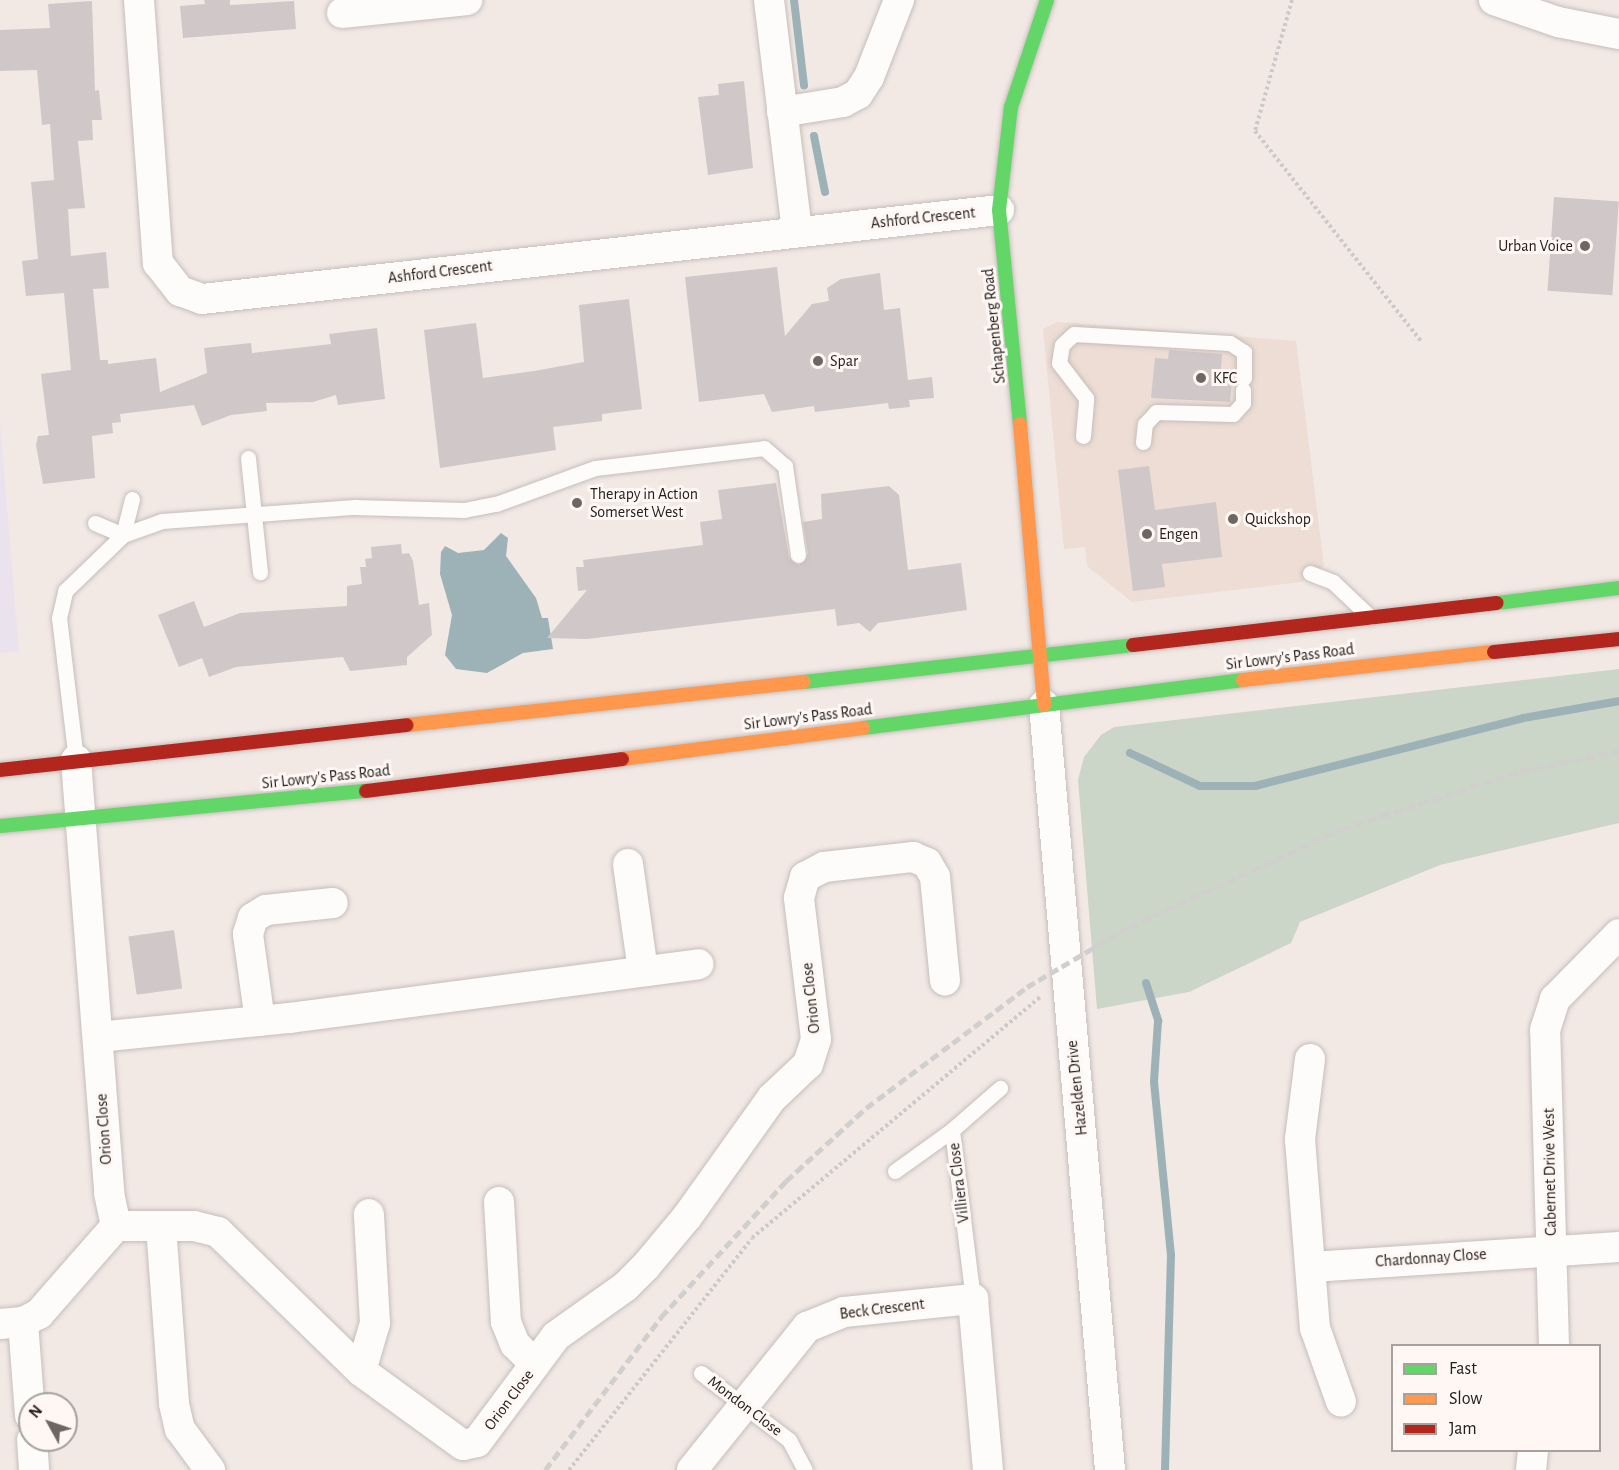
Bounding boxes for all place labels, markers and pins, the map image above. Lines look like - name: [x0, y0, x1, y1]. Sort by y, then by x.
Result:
- place label: Urban Voice: [1498, 236, 1573, 256]
- marker: Urban Voice: [1578, 239, 1592, 253]
- place label: Spar: [830, 351, 858, 371]
- marker: Spar: [811, 354, 825, 368]
- place label: KFC: [1213, 368, 1237, 388]
- marker: KFC: [1194, 371, 1208, 385]
- place label: Therapy in Action Somerset West: [590, 484, 698, 522]
- marker: Therapy in Action Somerset West: [568, 494, 586, 512]
- place label: Quickshop: [1245, 509, 1311, 529]
- marker: Quickshop: [1226, 512, 1240, 526]
- place label: Engen: [1159, 524, 1198, 544]
- marker: Engen: [1140, 527, 1154, 541]

